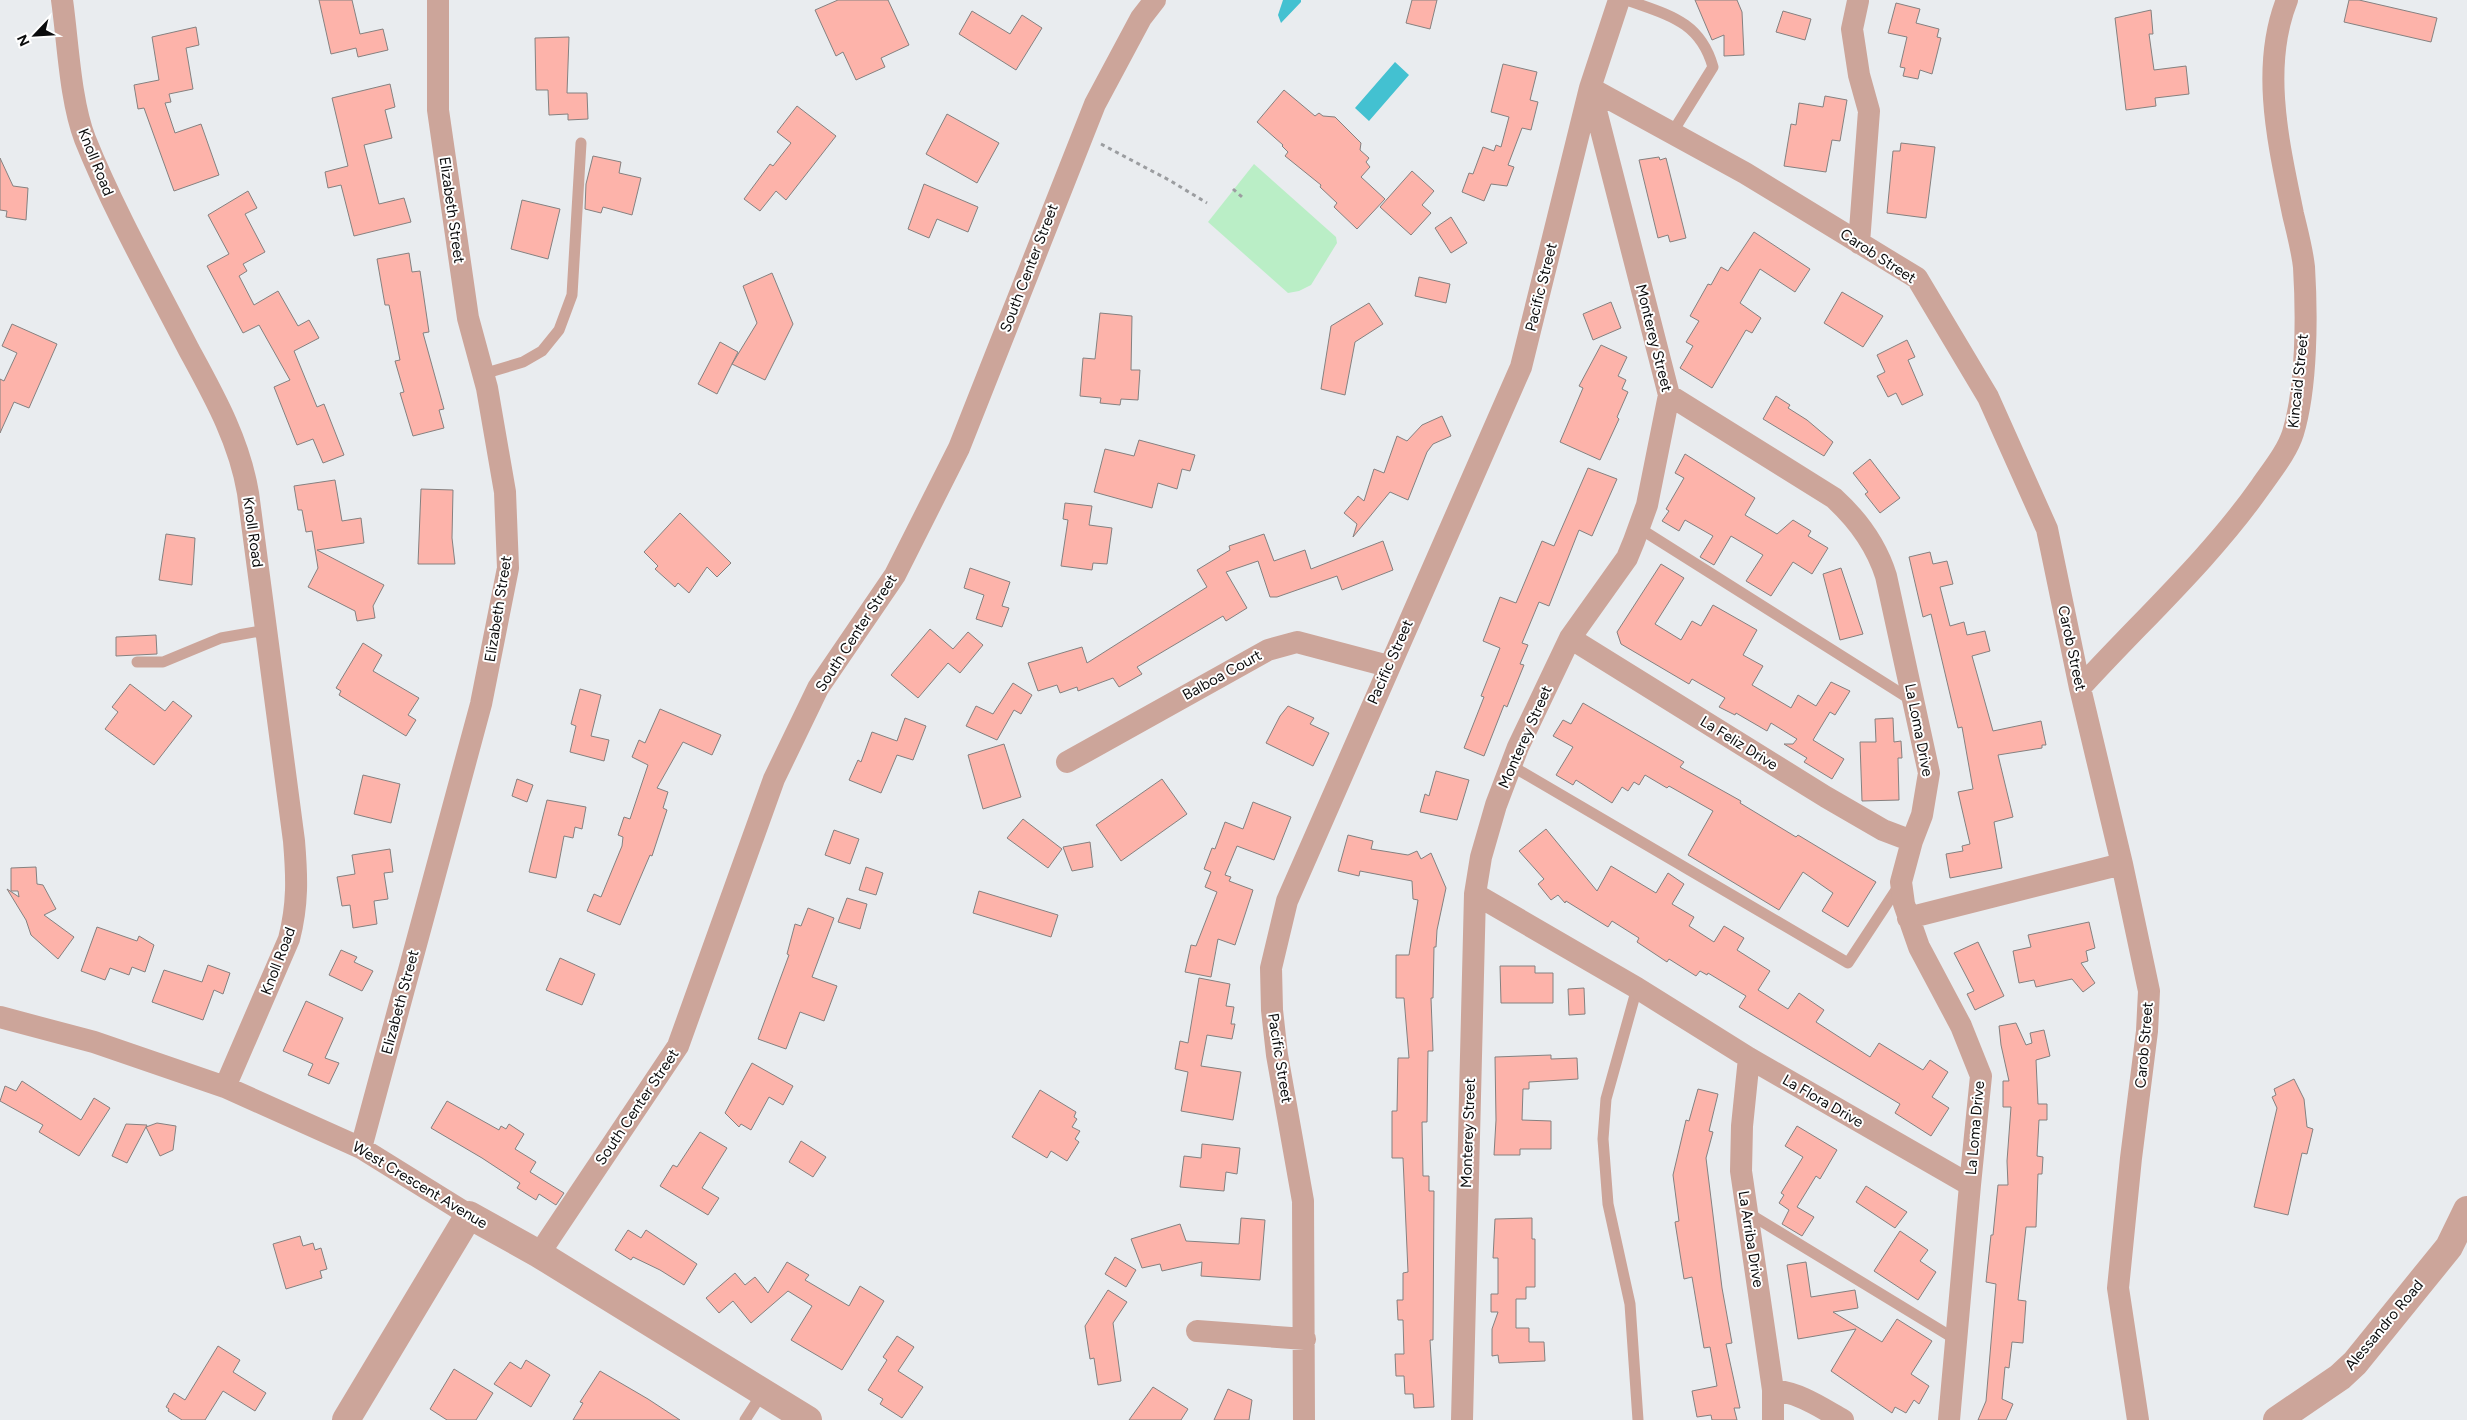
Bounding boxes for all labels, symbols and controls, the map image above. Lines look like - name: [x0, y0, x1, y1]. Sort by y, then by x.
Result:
- north arrow: [10, 10, 60, 60]
- text: N: [14, 32, 34, 49]
- street label: Knoll Road: [74, 126, 118, 198]
- street label: Elizabeth Street: [436, 156, 468, 265]
- street label: South Center Street: [996, 201, 1062, 335]
- street label: Carob Street: [1837, 225, 1920, 287]
- street label: Pacific Street: [1521, 241, 1561, 333]
- street label: Monterey Street: [1632, 282, 1676, 394]
- street label: Kincaid Street: [2284, 333, 2312, 429]
- street label: Knoll Road: [239, 496, 267, 568]
- street label: Elizabeth Street: [481, 554, 515, 663]
- street label: South Center Street: [811, 571, 901, 695]
- street label: Carob Street: [2054, 604, 2090, 693]
- street label: Pacific Street: [1363, 617, 1417, 707]
- street label: Balboa Court: [1179, 646, 1265, 704]
- street label: La Loma Drive: [1901, 682, 1937, 778]
- street label: Monterey Street: [1494, 683, 1556, 791]
- street label: La Feliz Drive: [1697, 712, 1781, 774]
- street label: Knoll Road: [257, 925, 299, 997]
- street label: Elizabeth Street: [377, 947, 423, 1056]
- street label: Carob Street: [2131, 1001, 2157, 1089]
- street label: Pacific Street: [1264, 1012, 1296, 1104]
- street label: South Center Street: [592, 1045, 683, 1168]
- street label: La Flora Drive: [1779, 1071, 1867, 1131]
- street label: Monterey Street: [1457, 1077, 1479, 1188]
- street label: La Loma Drive: [1962, 1080, 1988, 1176]
- street label: West Crescent Avenue: [349, 1138, 491, 1232]
- street label: La Arriba Drive: [1734, 1189, 1768, 1289]
- street label: Alessandro Road: [2341, 1276, 2427, 1374]

